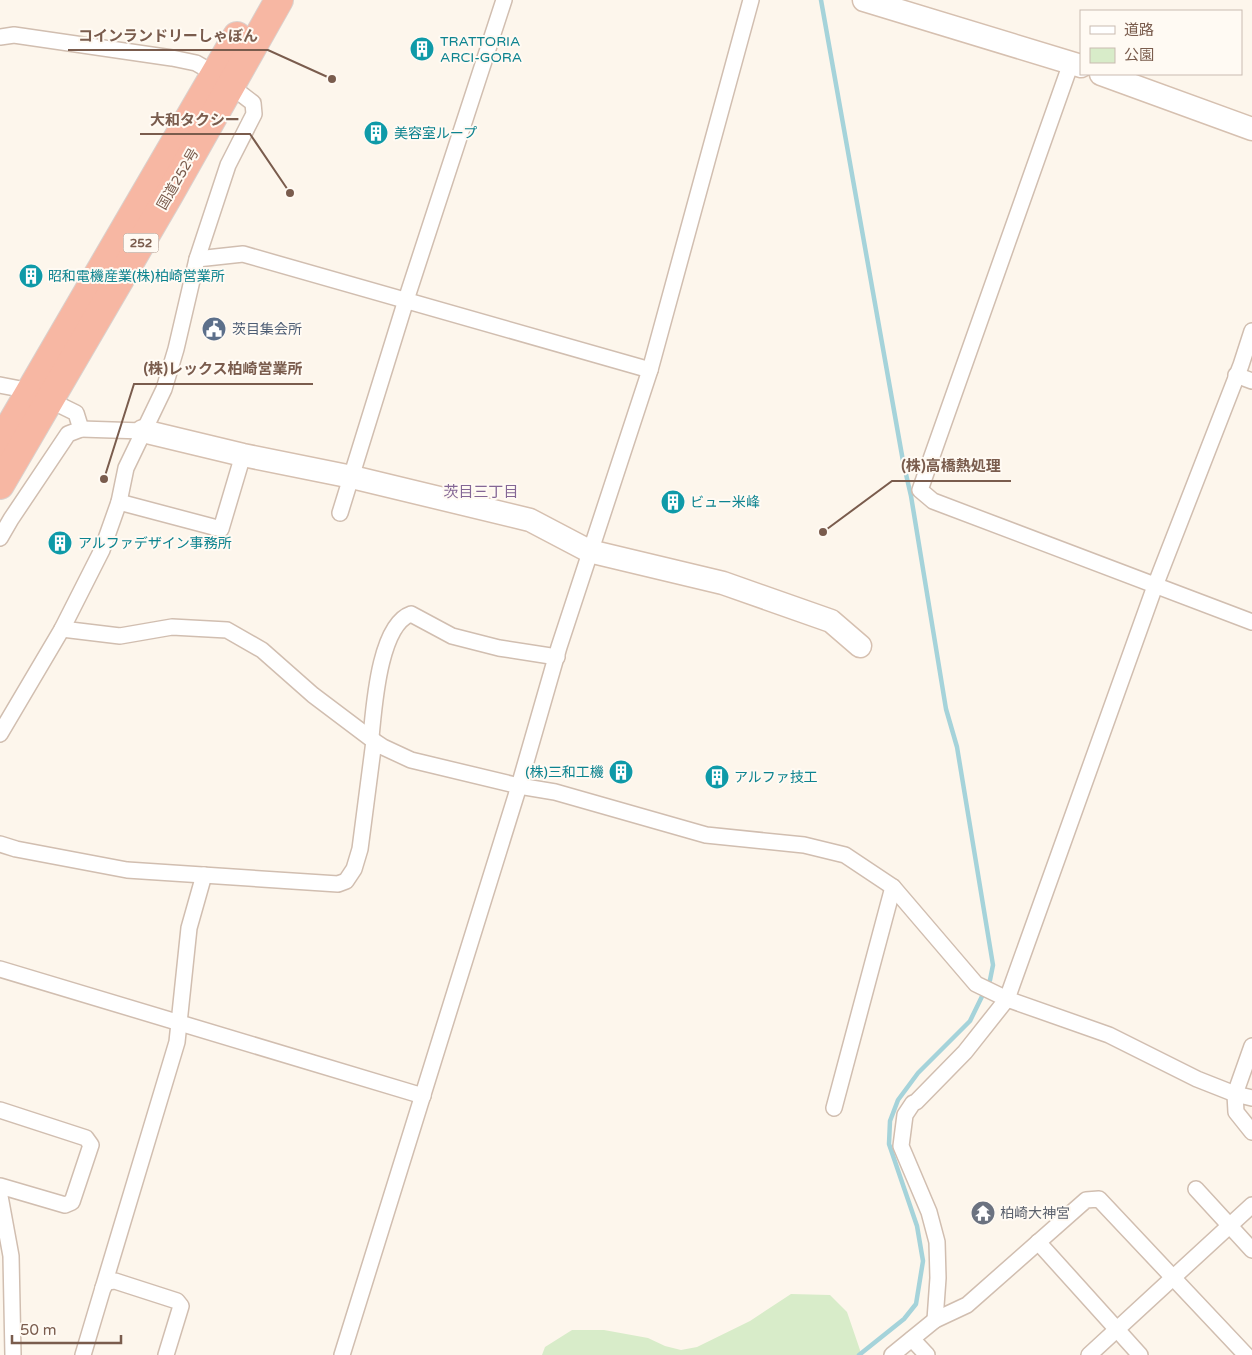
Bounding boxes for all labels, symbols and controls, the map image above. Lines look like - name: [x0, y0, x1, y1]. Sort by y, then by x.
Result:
- legend: [1080, 10, 1242, 75]
- callout: コインランドリーしゃぼん: [68, 20, 268, 50]
- text: 道路: [1124, 21, 1154, 39]
- text: コインランドリーしゃぼん: [78, 27, 258, 45]
- place label: TRATTORIA ARCI-GORA: [440, 33, 522, 66]
- building icon: TRATTORIA ARCI-GORA: [409, 36, 435, 62]
- text: 公園: [1124, 46, 1154, 64]
- callout: 大和タクシー: [140, 104, 250, 134]
- text: 大和タクシー: [150, 111, 240, 129]
- building icon: 美容室ループ: [363, 120, 389, 146]
- place label: 美容室ループ: [394, 125, 477, 142]
- street label: 国道252号: [154, 145, 202, 213]
- road number: 252: [124, 234, 158, 252]
- building icon: 昭和電機産業(株)柏崎営業所: [18, 263, 44, 289]
- place label: 昭和電機産業(株)柏崎営業所: [48, 268, 225, 285]
- public building icon: 茨目集会所: [201, 316, 227, 342]
- place label: 茨目集会所: [232, 321, 302, 338]
- callout: (株)レックス柏崎営業所: [134, 354, 313, 384]
- text: (株)レックス柏崎営業所: [144, 360, 302, 378]
- callout: (株)高橋熱処理: [892, 451, 1011, 481]
- text: (株)高橋熱処理: [901, 457, 1001, 475]
- district label: 茨目三丁目: [443, 483, 519, 501]
- building icon: ビュー米峰: [660, 489, 686, 515]
- place label: ビュー米峰: [690, 494, 760, 511]
- building icon: アルファデザイン事務所: [47, 530, 73, 556]
- place label: アルファデザイン事務所: [78, 535, 232, 552]
- building icon: (株)三和工機: [608, 759, 634, 785]
- place label: (株)三和工機: [525, 764, 604, 781]
- building icon: アルファ技工: [704, 764, 730, 790]
- place label: アルファ技工: [734, 769, 818, 786]
- temple icon: 柏崎大神宮: [970, 1200, 996, 1226]
- place label: 柏崎大神宮: [1000, 1205, 1070, 1222]
- scale bar: [12, 1312, 121, 1344]
- text: 50 m: [20, 1321, 57, 1339]

